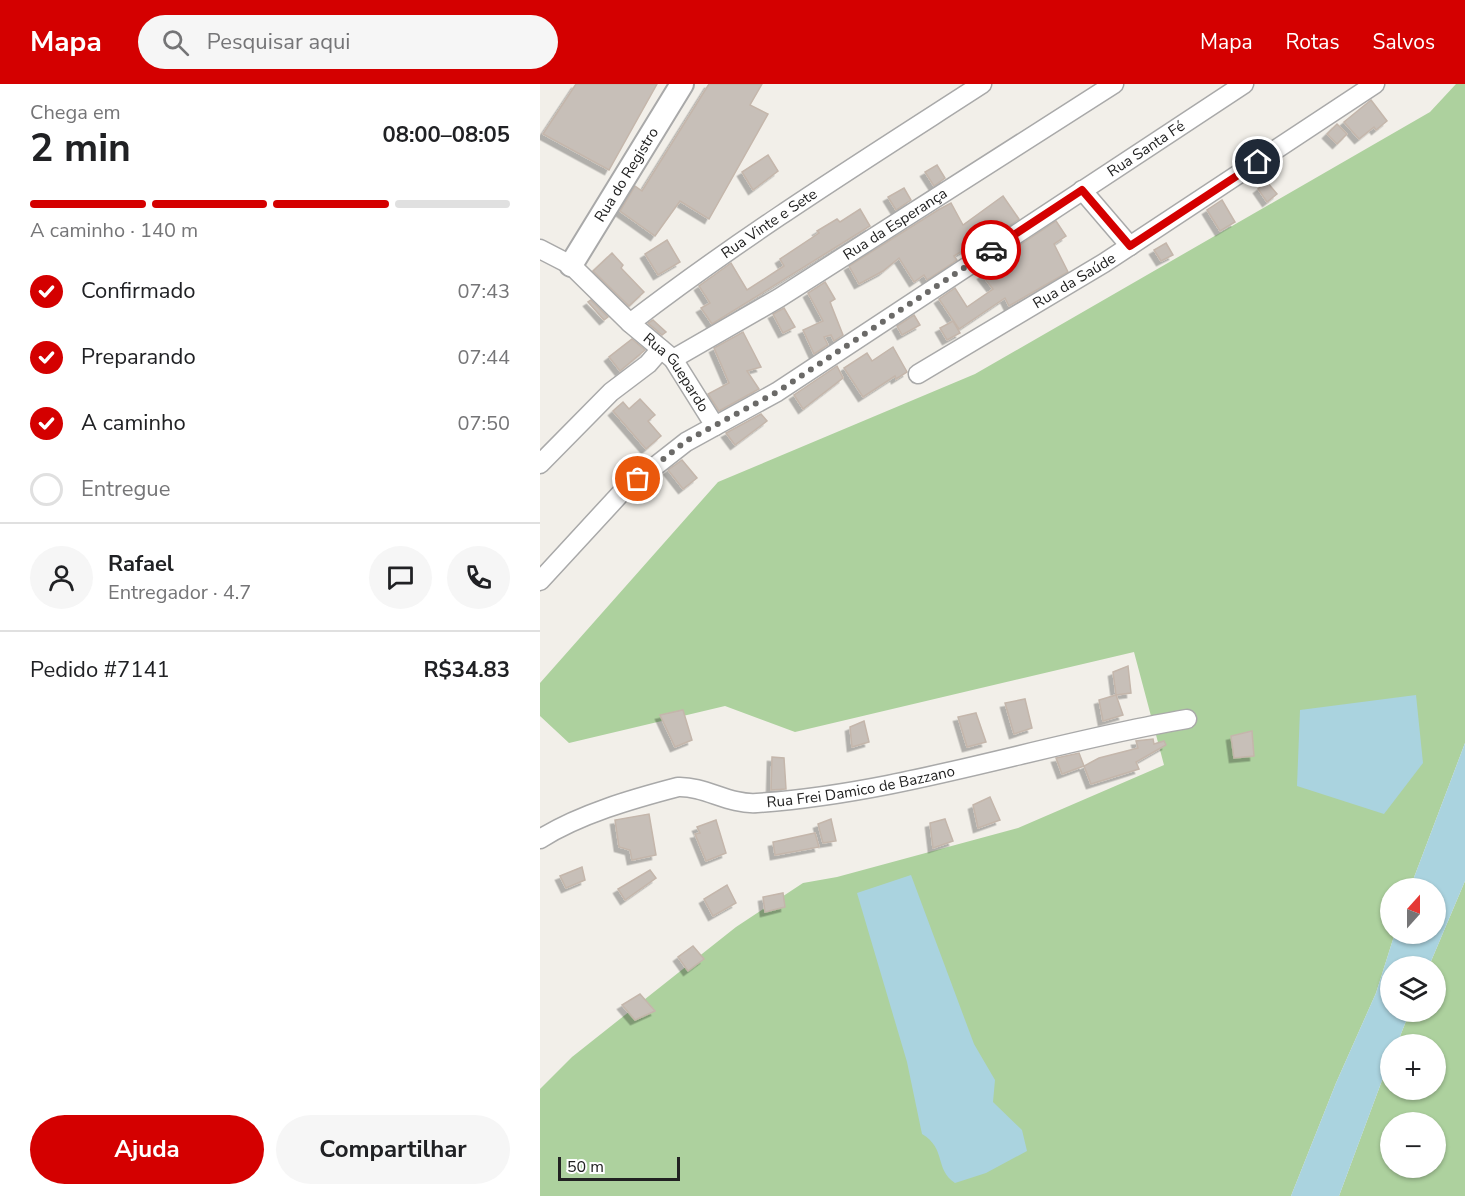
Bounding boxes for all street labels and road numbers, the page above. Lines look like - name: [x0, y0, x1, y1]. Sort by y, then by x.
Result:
- street label: Rua Santa Fé: [1103, 116, 1189, 182]
- street label: Rua do Registro: [590, 124, 663, 226]
- street label: Rua da Esperança: [839, 183, 951, 265]
- street label: Rua Vinte e Sete: [717, 184, 821, 263]
- street label: Rua da Saúde: [1029, 248, 1120, 313]
- street label: Rua Guepardo: [639, 328, 714, 416]
- street label: Rua Frei Damico de Bazzano: [766, 761, 957, 812]

